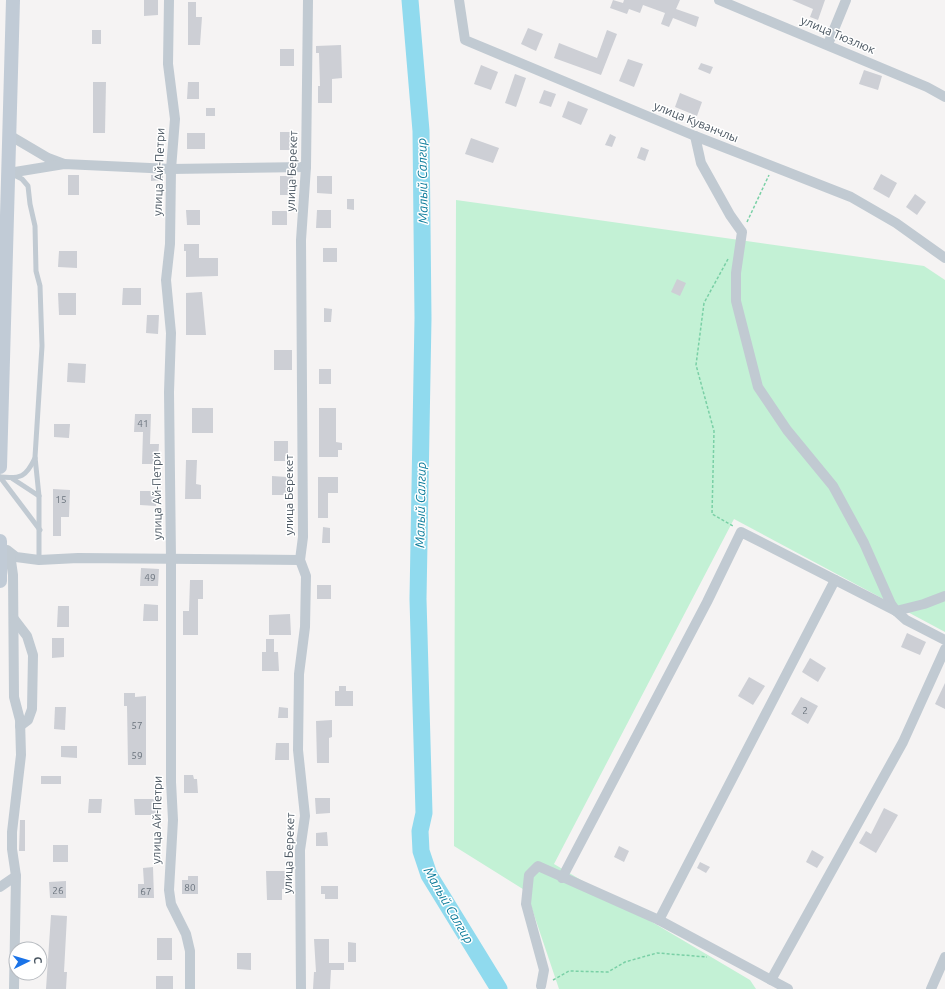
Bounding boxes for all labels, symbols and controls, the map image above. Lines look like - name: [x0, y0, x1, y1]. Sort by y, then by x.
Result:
- street label: улица Тюзлюк: [799, 13, 877, 56]
- street label: улица Куванчлы: [652, 99, 740, 144]
- street label: улица Ай-Петри: [150, 128, 167, 216]
- street label: улица Берекет: [284, 130, 299, 212]
- water label: Малый Салгир: [414, 138, 430, 224]
- house number: 41: [137, 418, 149, 429]
- street label: улица Ай-Петри: [149, 452, 164, 540]
- street label: улица Берекет: [282, 454, 295, 536]
- water label: Малый Салгир: [412, 462, 428, 548]
- house number: 15: [55, 494, 67, 505]
- house number: 49: [144, 572, 156, 583]
- house number: 2: [802, 705, 808, 716]
- house number: 57: [131, 720, 143, 731]
- house number: 59: [131, 750, 143, 761]
- street label: улица Ай-Петри: [149, 776, 164, 864]
- street label: улица Берекет: [281, 812, 296, 894]
- water label: Малый Салгир: [421, 864, 477, 946]
- house number: 80: [184, 882, 196, 893]
- house number: 26: [52, 885, 64, 896]
- house number: 67: [140, 886, 152, 897]
- north arrow: [8, 941, 48, 981]
- text: С: [32, 956, 44, 964]

